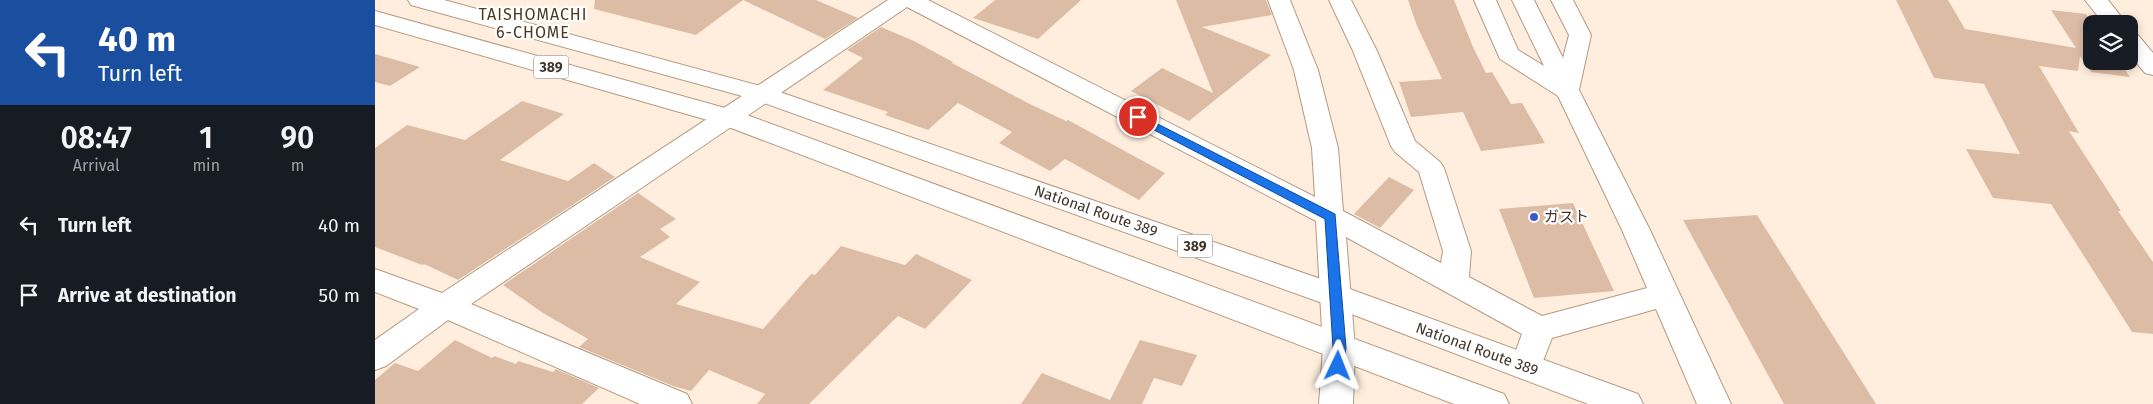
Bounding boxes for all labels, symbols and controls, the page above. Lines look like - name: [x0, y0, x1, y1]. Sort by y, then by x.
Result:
- district label: TAISHOMACHI 6-CHOME: [479, 5, 587, 42]
- map controls: [2083, 15, 2138, 70]
- button: layers: [2083, 15, 2138, 70]
- text: 40 m: [98, 18, 176, 60]
- icon: left: [15, 20, 80, 85]
- road number: 389: [533, 56, 569, 78]
- text: Turn left: [98, 60, 182, 87]
- pin: [1117, 96, 1159, 138]
- icon: arrive: [1124, 103, 1152, 131]
- text: 08:47: [61, 120, 132, 156]
- text: 1: [199, 120, 213, 156]
- text: 90: [281, 120, 314, 156]
- text: Arrival: [73, 156, 120, 175]
- text: min: [192, 156, 220, 175]
- text: m: [291, 156, 304, 175]
- street label: National Route 389: [1032, 181, 1160, 241]
- place label: ガスト: [1544, 208, 1589, 226]
- icon: left: [15, 211, 43, 239]
- marker: ガスト: [1528, 211, 1540, 223]
- text: Turn left: [58, 214, 132, 237]
- text: 40 m: [318, 214, 360, 237]
- road number: 389: [1177, 235, 1213, 258]
- icon: arrive: [15, 281, 43, 309]
- text: Arrive at destination: [58, 284, 237, 307]
- text: 50 m: [319, 284, 360, 307]
- street label: National Route 389: [1413, 318, 1541, 380]
- position arrow: [1311, 339, 1363, 391]

